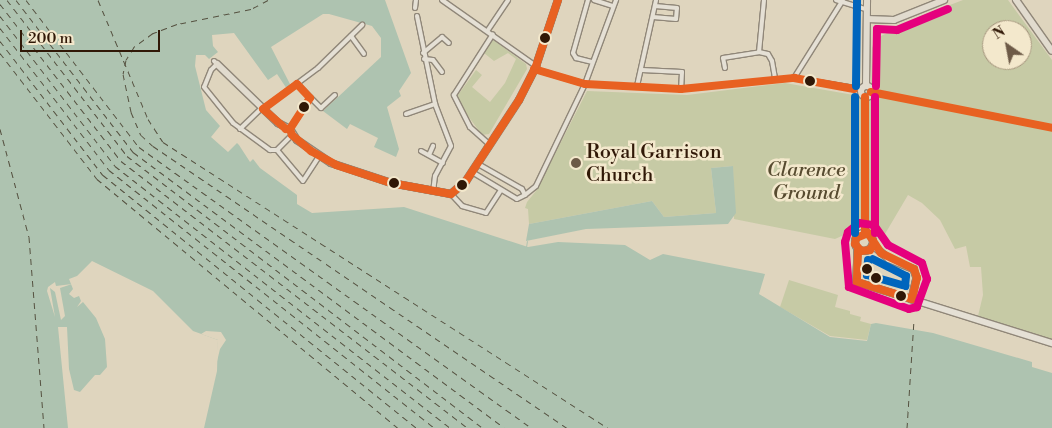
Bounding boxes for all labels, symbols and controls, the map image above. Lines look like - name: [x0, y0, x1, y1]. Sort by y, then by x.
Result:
- scale bar: [22, 20, 162, 52]
- north arrow: [982, 20, 1032, 70]
- text: N: [990, 23, 1009, 44]
- text: 200 m: [28, 29, 73, 48]
- unlabelled marker: [540, 33, 550, 43]
- unlabelled marker: [805, 76, 815, 86]
- unlabelled marker: [299, 102, 309, 112]
- place label: Royal Garrison Church: [586, 140, 722, 187]
- marker: Royal Garrison Church: [570, 157, 582, 169]
- park label: Clarence Ground: [767, 159, 845, 206]
- unlabelled marker: [389, 178, 399, 188]
- unlabelled marker: [457, 180, 467, 190]
- unlabelled marker: [862, 264, 872, 274]
- unlabelled marker: [871, 273, 881, 283]
- unlabelled marker: [896, 291, 906, 301]

